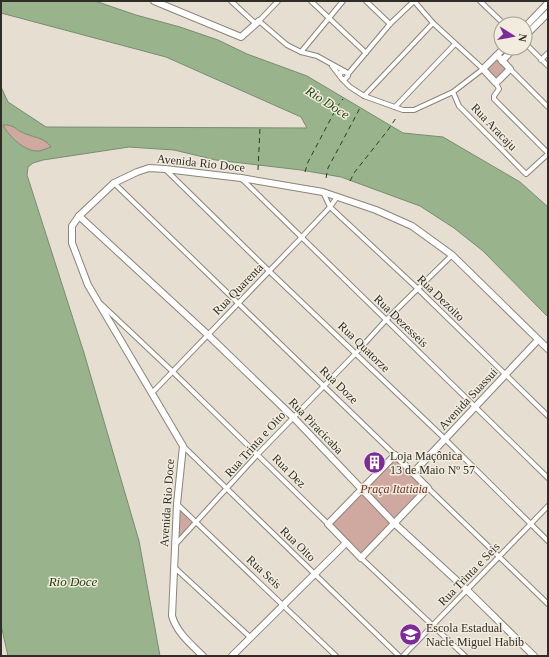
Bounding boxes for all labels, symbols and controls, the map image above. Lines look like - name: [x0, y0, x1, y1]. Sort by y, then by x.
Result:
- north arrow: [493, 16, 533, 56]
- text: N: [516, 33, 529, 43]
- water label: Rio Doce: [302, 82, 352, 122]
- street label: Rua Aracaju: [468, 101, 520, 153]
- street label: Avenida Rio Doce: [156, 151, 246, 175]
- street label: Rua Quarenta: [210, 260, 267, 318]
- street label: Rua Dezoito: [414, 272, 468, 324]
- street label: Rua Dezesseis: [371, 292, 431, 350]
- street label: Rua Quatorze: [335, 319, 393, 375]
- street label: Rua Doze: [317, 363, 361, 407]
- street label: Avenida Suassui: [436, 365, 501, 433]
- street label: Rua Piracicaba: [286, 395, 347, 457]
- street label: Rua Trinta e Oito: [222, 408, 288, 480]
- place label: Loja Maçônica 13 de Maio Nº 57: [390, 449, 475, 477]
- building icon: Loja Maçônica 13 de Maio Nº 57: [362, 450, 388, 476]
- street label: Rua Dez: [269, 451, 309, 491]
- street label: Avenida Rio Doce: [157, 458, 177, 548]
- park label: Praça Itatiaia: [359, 482, 428, 496]
- street label: Rua Oito: [277, 524, 319, 564]
- street label: Rua Trinta e Seis: [435, 539, 503, 608]
- street label: Rua Seis: [244, 552, 284, 592]
- water label: Rio Doce: [48, 574, 98, 589]
- place label: Escola Estadual Nacle Miguel Habib: [426, 621, 524, 649]
- school or university icon: Escola Estadual Nacle Miguel Habib: [397, 622, 423, 648]

